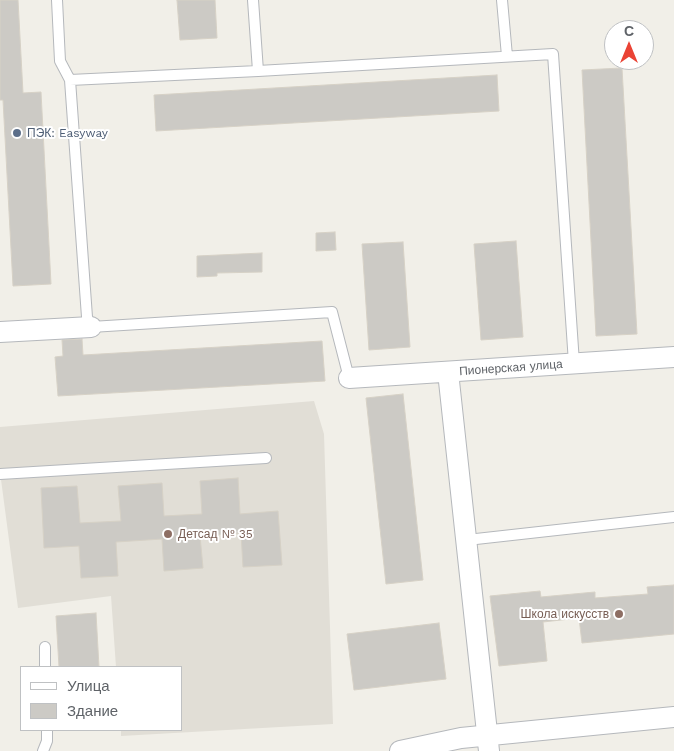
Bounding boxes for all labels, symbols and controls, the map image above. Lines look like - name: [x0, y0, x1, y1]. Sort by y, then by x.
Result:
- north arrow: [604, 20, 654, 70]
- text: С: [624, 23, 634, 39]
- place label: ПЭК: Easyway: [27, 126, 108, 140]
- marker: ПЭК: Easyway: [11, 127, 23, 139]
- street label: Пионерская улица: [459, 357, 563, 379]
- place label: Детсад № 35: [178, 527, 253, 541]
- marker: Детсад № 35: [162, 528, 174, 540]
- place label: Школа искусств: [521, 607, 609, 621]
- marker: Школа искусств: [613, 608, 625, 620]
- legend: [20, 666, 182, 731]
- text: Улица: [67, 677, 110, 695]
- text: Здание: [67, 702, 118, 720]

